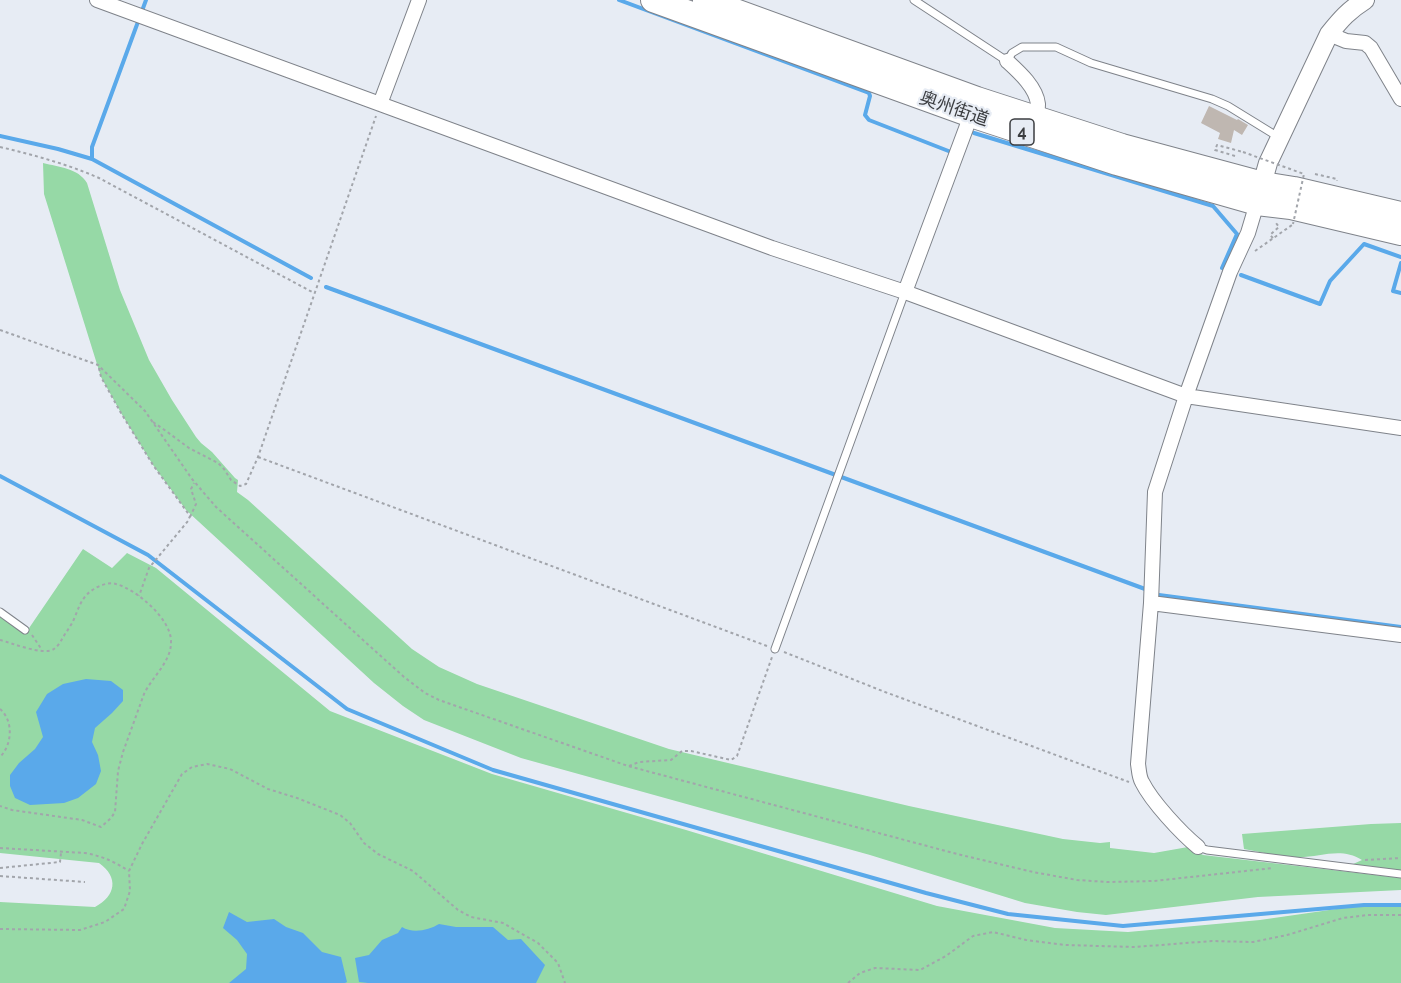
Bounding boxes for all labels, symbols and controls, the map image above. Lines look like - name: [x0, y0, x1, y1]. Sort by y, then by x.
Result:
- street label: 奥州街道: [916, 87, 992, 131]
- road number: 4: [1010, 119, 1034, 145]

